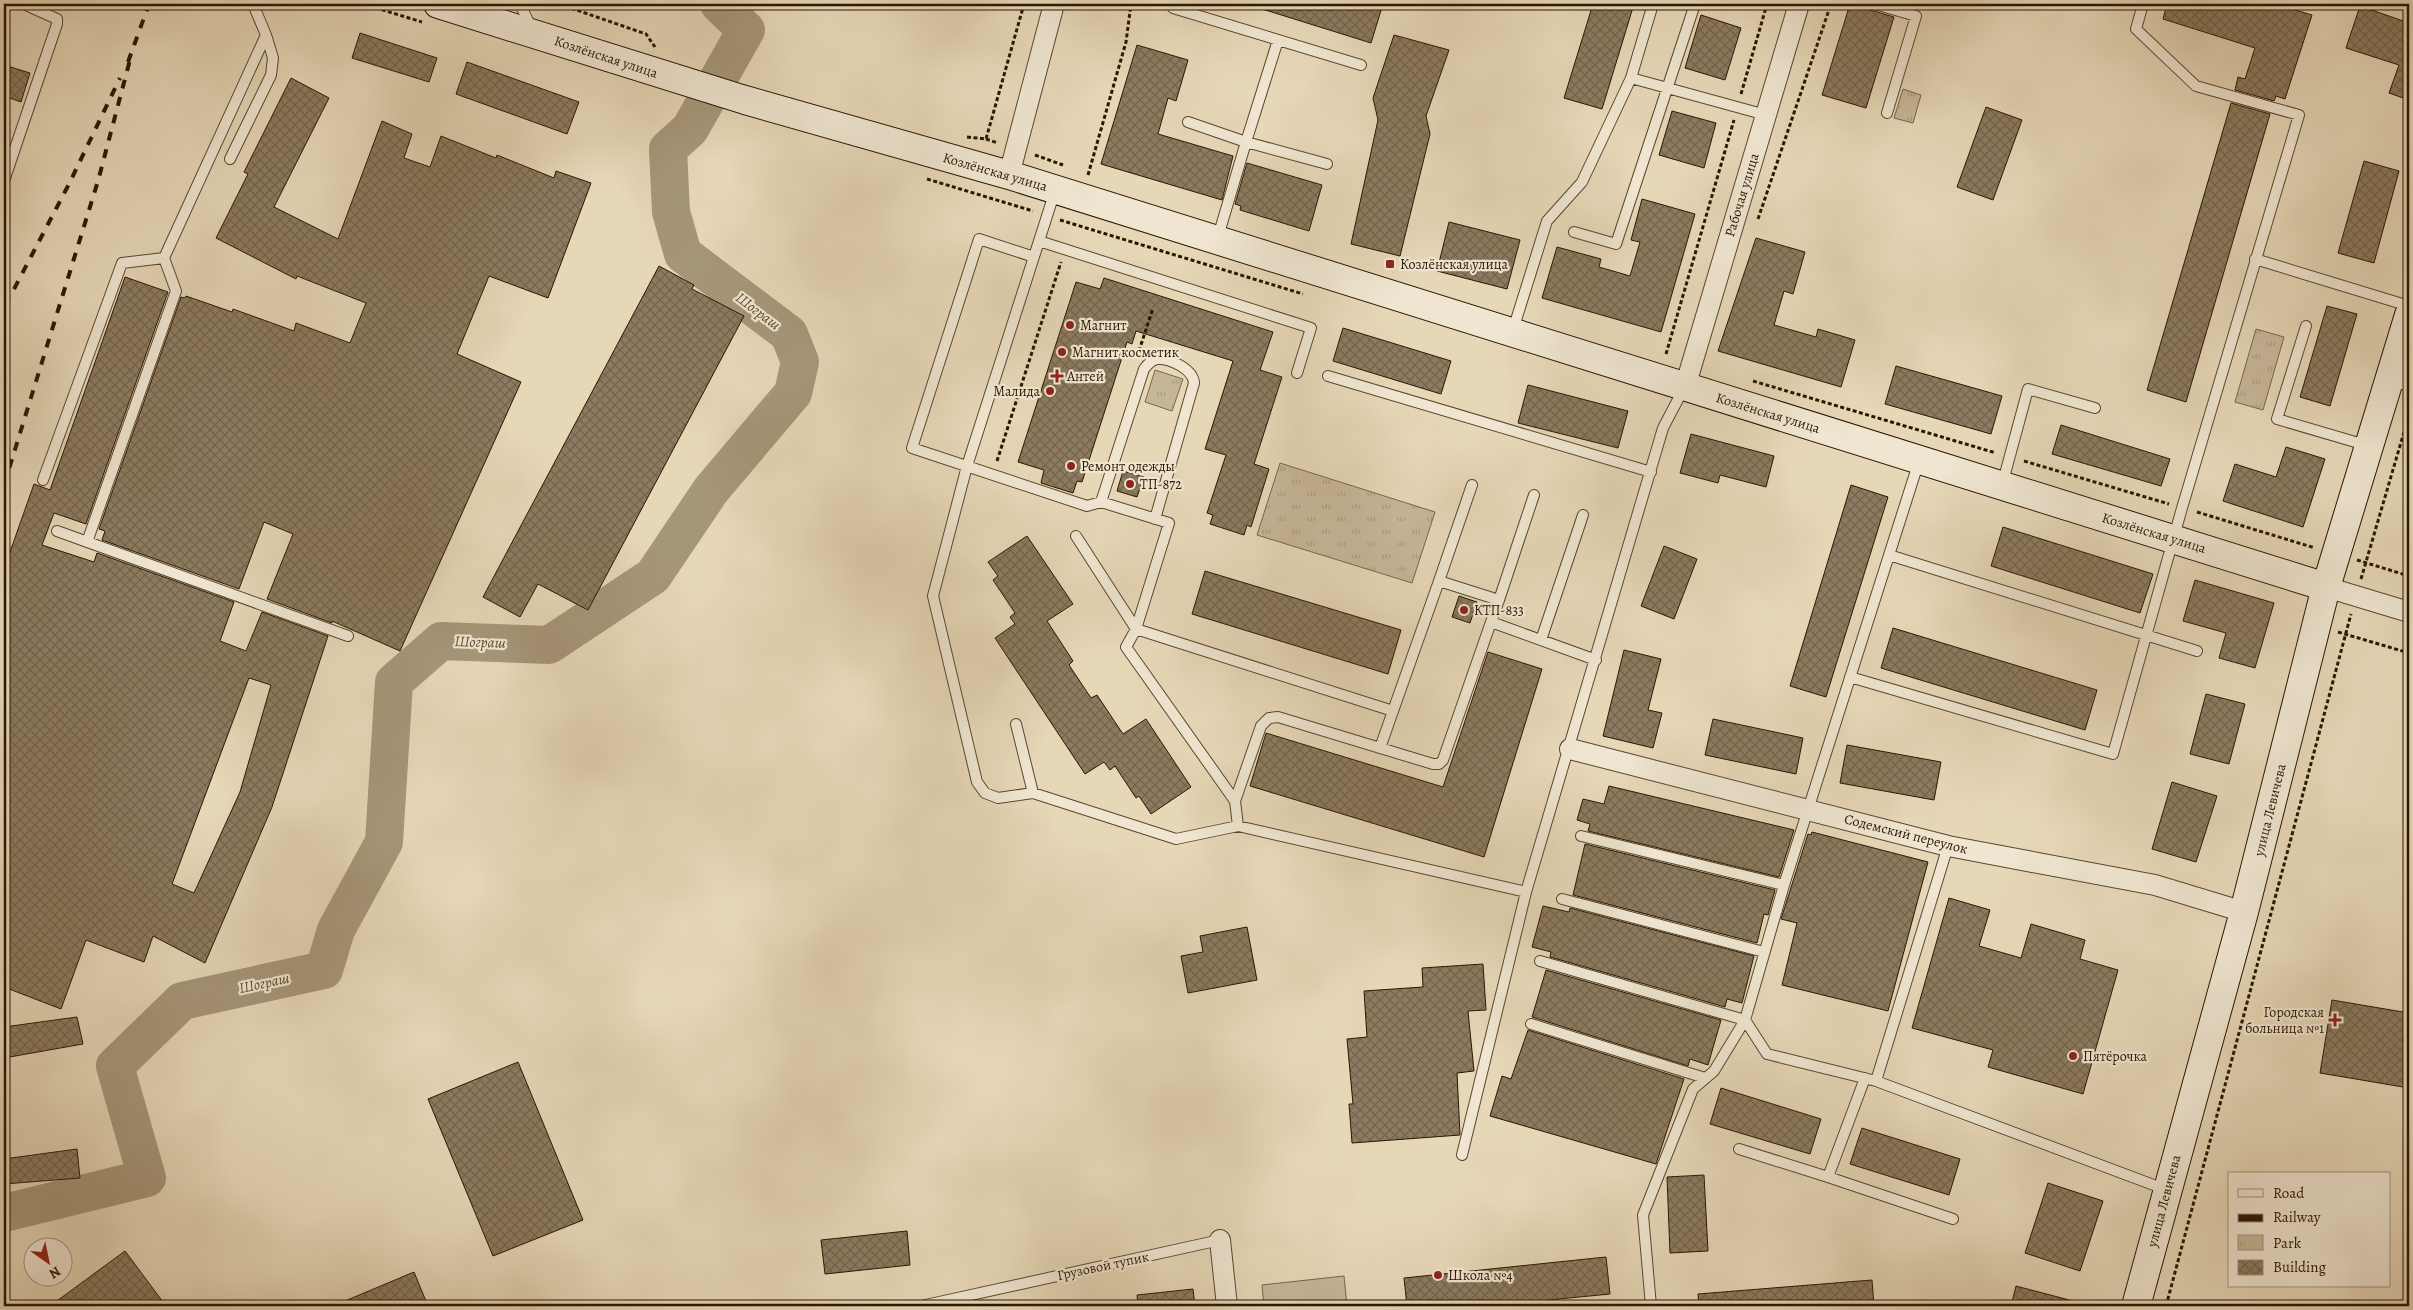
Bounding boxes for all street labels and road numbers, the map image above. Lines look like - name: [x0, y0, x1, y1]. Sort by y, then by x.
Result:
- street label: Козлёнская улица: [552, 31, 661, 83]
- street label: Козлёнская улица: [941, 148, 1050, 196]
- street label: Рабочая улица: [1720, 150, 1764, 239]
- street label: Козлёнская улица: [1714, 388, 1823, 438]
- street label: Козлёнская улица: [2100, 508, 2209, 558]
- street label: улица Левичева: [2249, 761, 2291, 859]
- street label: Содемский переулок: [1842, 809, 1970, 859]
- street label: улица Левичева: [2142, 1152, 2186, 1250]
- street label: Грузовой тупик: [1055, 1247, 1151, 1285]

